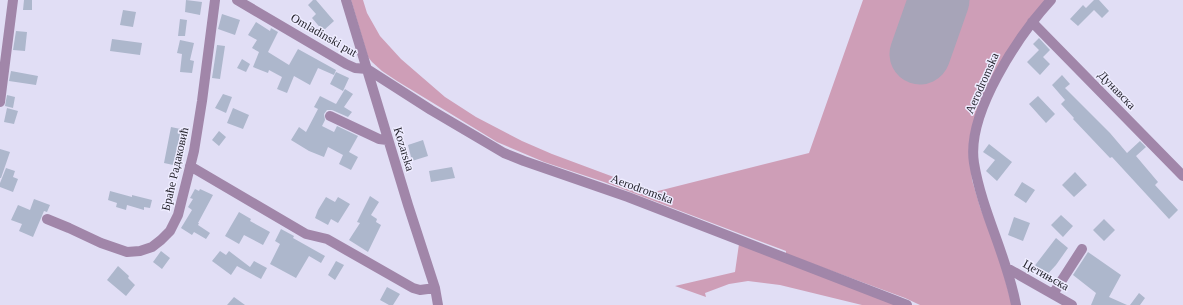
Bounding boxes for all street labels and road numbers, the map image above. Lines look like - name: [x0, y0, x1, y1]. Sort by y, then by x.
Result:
- street label: Omladinski put: [288, 10, 360, 60]
- street label: Aerodromska: [962, 50, 1002, 116]
- street label: Дунавска: [1095, 68, 1139, 113]
- street label: Kozarska: [391, 125, 418, 173]
- street label: Браће Радаковић: [159, 126, 191, 212]
- street label: Aerodromska: [609, 171, 676, 207]
- street label: Цетињска: [1020, 257, 1072, 294]

